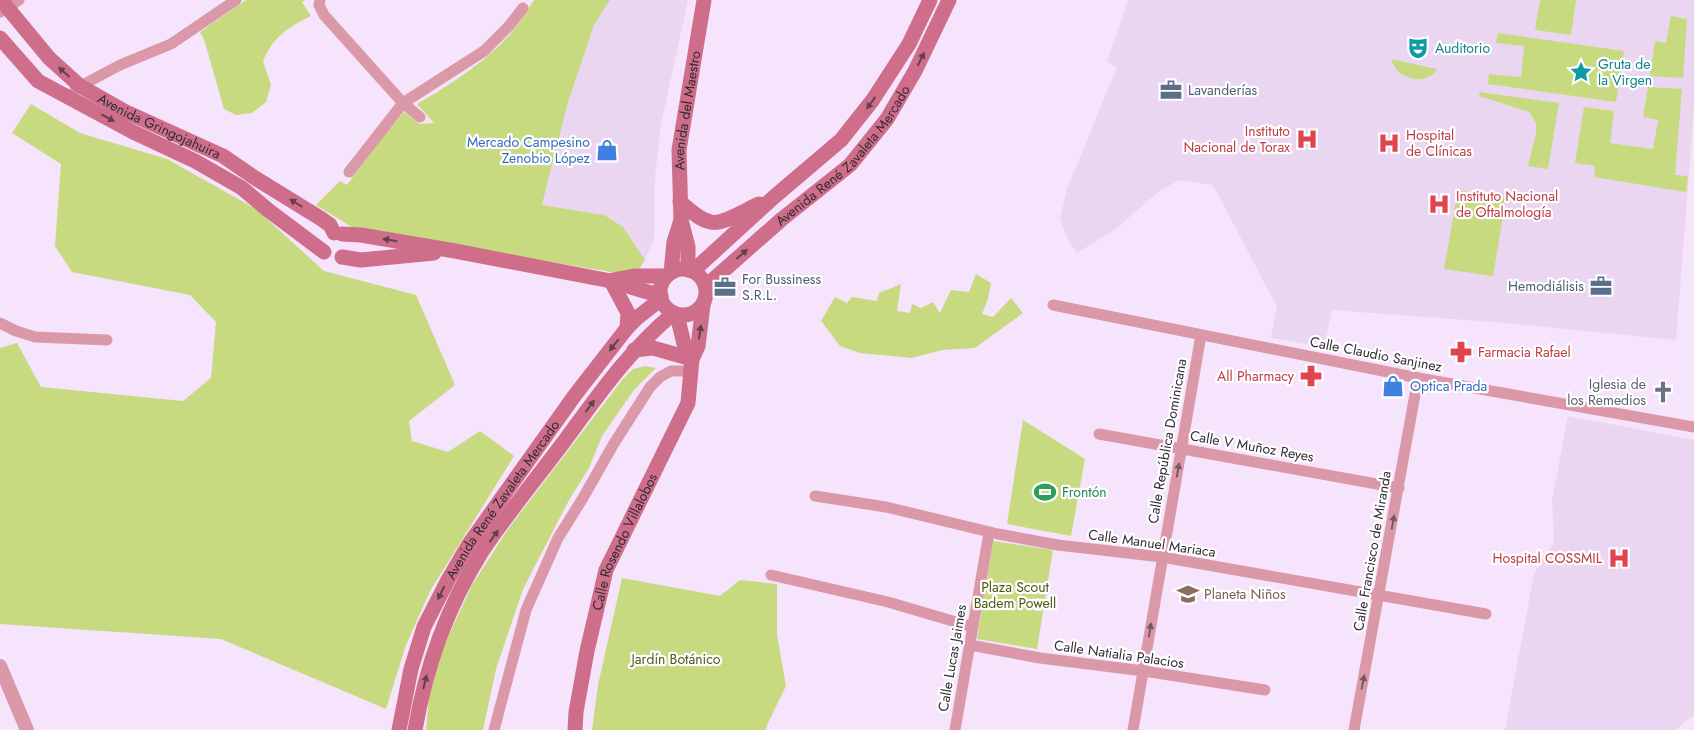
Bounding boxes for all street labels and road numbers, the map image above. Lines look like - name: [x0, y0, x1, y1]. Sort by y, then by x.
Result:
- street label: Avenida del Maestro: [669, 49, 705, 171]
- street label: Avenida René Zavaleta Mercado: [771, 81, 915, 231]
- street label: Avenida Gringojahuira: [94, 88, 224, 164]
- street label: Calle Claudio Sanjinez: [1308, 331, 1444, 377]
- street label: Calle República Dominicana: [1143, 357, 1191, 525]
- street label: Avenida René Zavaleta Mercado: [440, 415, 564, 583]
- street label: Calle V Muñoz Reyes: [1189, 425, 1316, 467]
- street label: Calle Rosendo Villalobos: [587, 469, 662, 612]
- street label: Calle Francisco de Miranda: [1348, 469, 1396, 633]
- street label: Calle Manuel Mariaca: [1087, 524, 1217, 562]
- street label: Calle Lucas Jaimes: [933, 603, 971, 713]
- street label: Calle Natialia Palacios: [1053, 635, 1186, 673]

